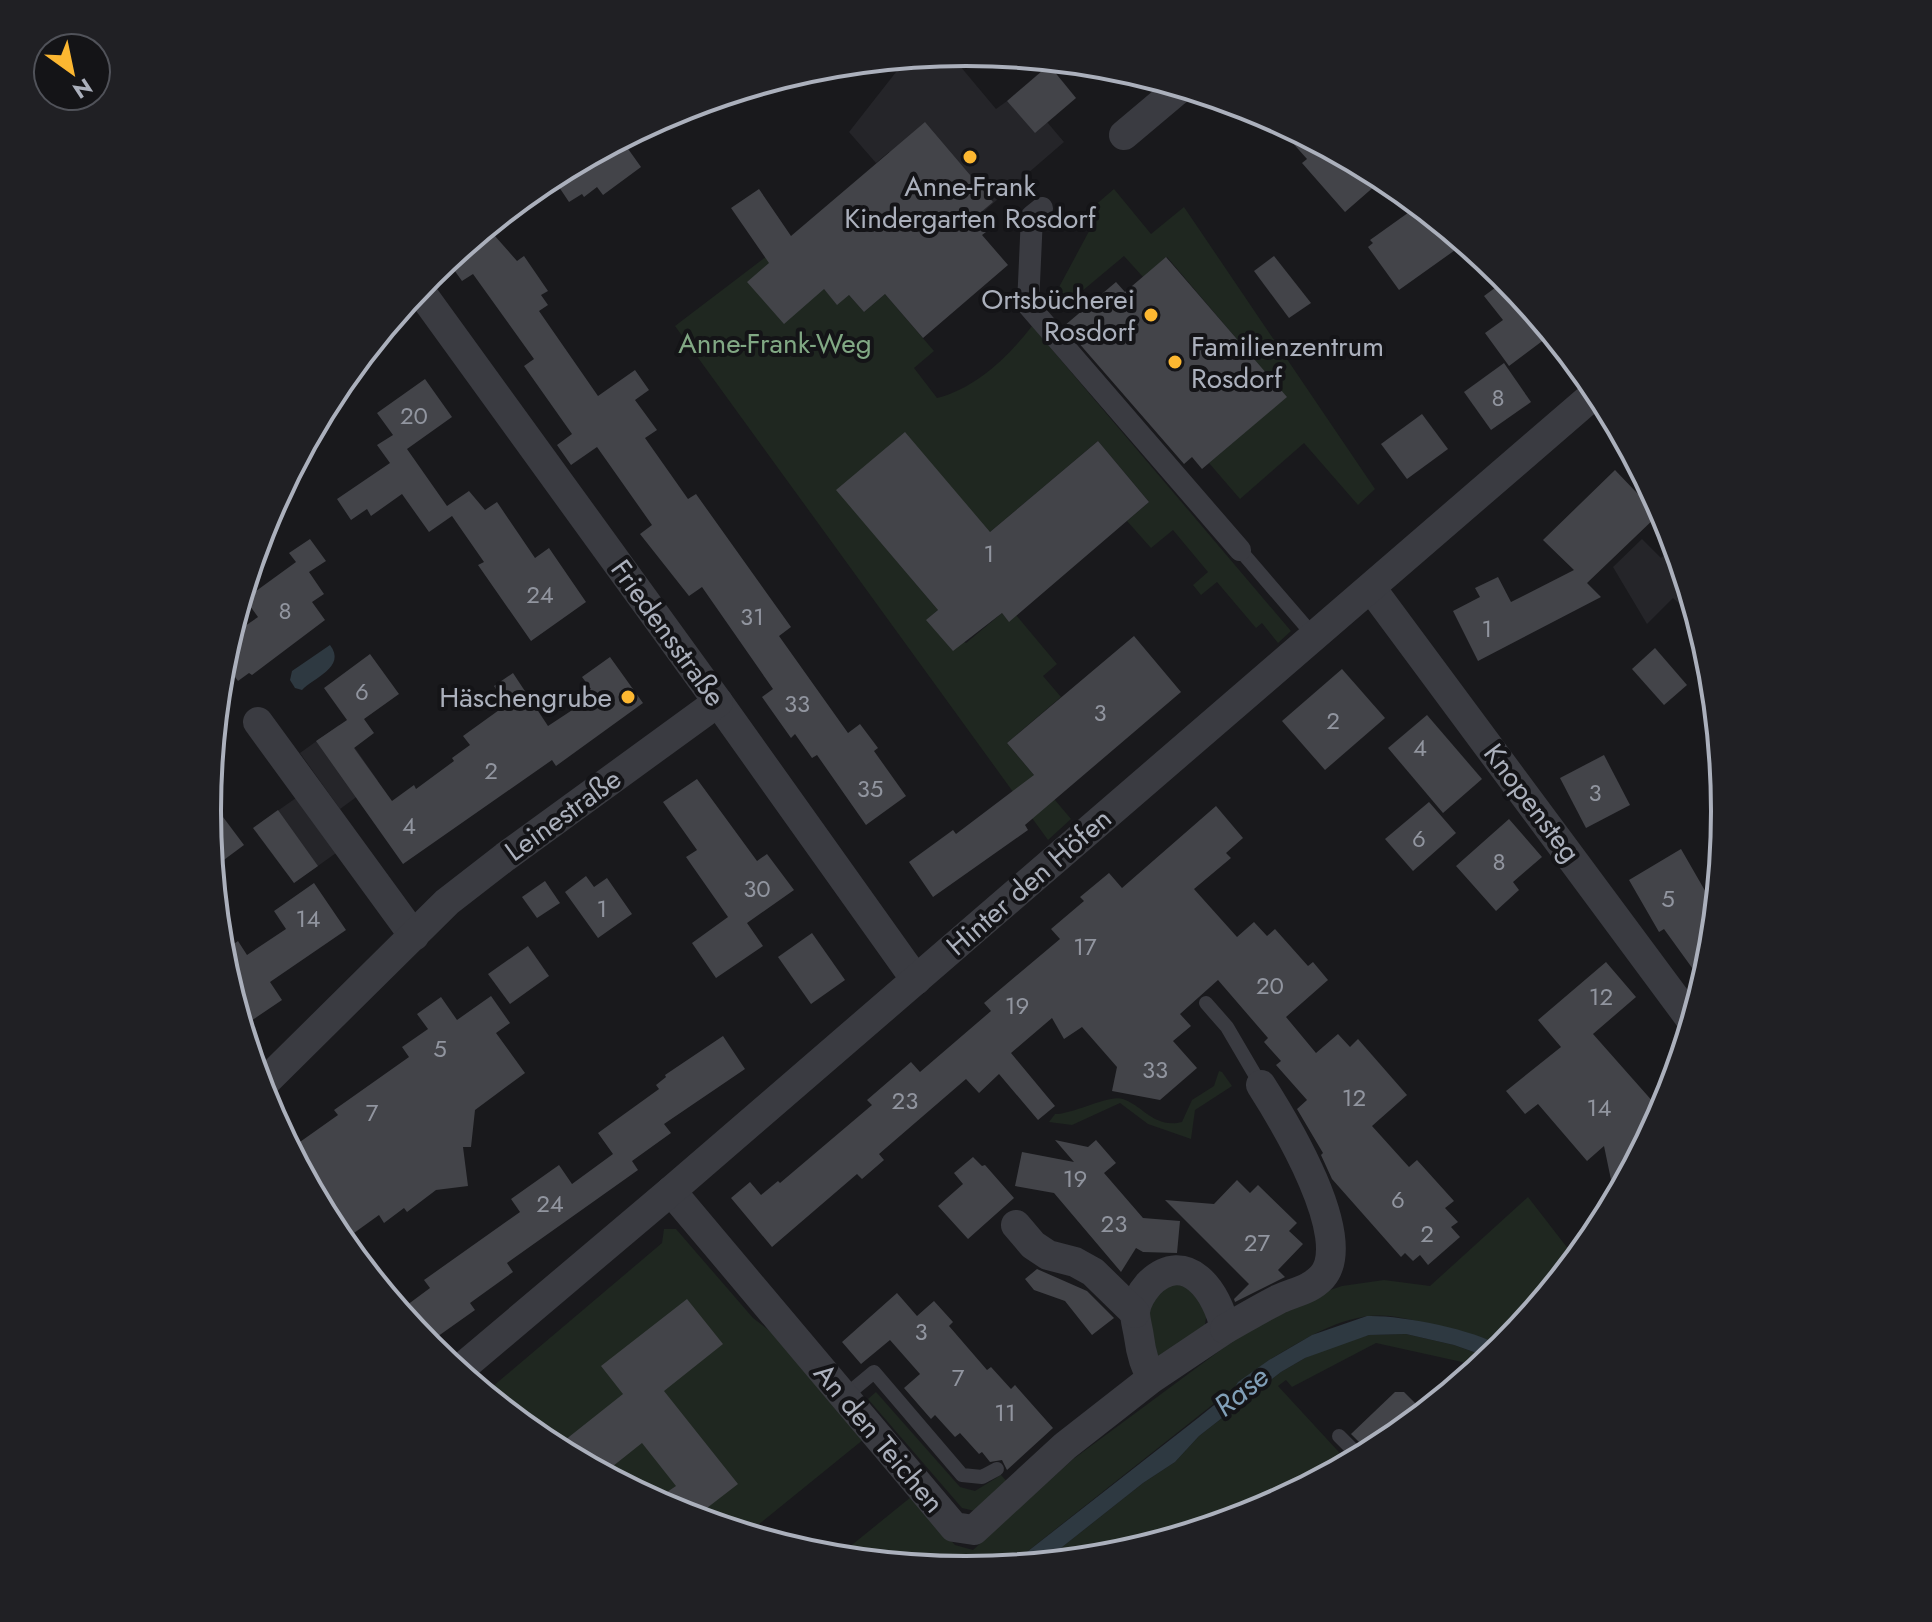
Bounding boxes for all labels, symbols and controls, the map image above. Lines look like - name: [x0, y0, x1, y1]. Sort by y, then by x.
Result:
- north arrow: [32, 32, 112, 112]
- text: N: [67, 71, 99, 107]
- marker: Anne-Frank Kindergarten Rosdorf: [961, 148, 979, 166]
- place label: Anne-Frank Kindergarten Rosdorf: [844, 166, 1097, 239]
- place label: Ortsbücherei Rosdorf: [981, 279, 1136, 352]
- marker: Ortsbücherei Rosdorf: [1142, 306, 1160, 324]
- park label: Anne-Frank-Weg: [678, 323, 872, 364]
- place label: Familienzentrum Rosdorf: [1191, 326, 1384, 399]
- marker: Familienzentrum Rosdorf: [1166, 353, 1184, 371]
- house number: 8: [1491, 380, 1505, 415]
- house number: 20: [400, 398, 428, 433]
- house number: 1: [984, 536, 994, 571]
- street label: Friedensstraße: [601, 551, 735, 715]
- house number: 24: [526, 577, 554, 612]
- house number: 8: [278, 593, 292, 628]
- house number: 31: [740, 599, 764, 634]
- house number: 1: [1482, 611, 1492, 646]
- house number: 6: [355, 674, 369, 709]
- place label: Häschengrube: [439, 677, 612, 718]
- house number: 33: [784, 686, 810, 721]
- marker: Häschengrube: [619, 688, 637, 706]
- house number: 3: [1093, 695, 1107, 730]
- house number: 2: [1326, 703, 1340, 738]
- house number: 4: [1413, 730, 1427, 765]
- street label: Knopensteg: [1474, 735, 1590, 871]
- house number: 2: [484, 753, 498, 788]
- street label: Leinestraße: [496, 759, 630, 871]
- house number: 35: [857, 771, 883, 806]
- house number: 3: [1588, 775, 1602, 810]
- street label: Hinter den Höfen: [937, 799, 1121, 965]
- house number: 4: [402, 808, 416, 843]
- house number: 6: [1412, 821, 1426, 856]
- house number: 8: [1492, 844, 1506, 879]
- house number: 30: [743, 871, 771, 906]
- house number: 5: [1661, 881, 1675, 916]
- house number: 1: [597, 891, 607, 926]
- house number: 14: [296, 901, 320, 936]
- house number: 17: [1073, 929, 1097, 964]
- house number: 20: [1256, 968, 1284, 1003]
- house number: 12: [1589, 979, 1613, 1014]
- house number: 19: [1005, 988, 1029, 1023]
- house number: 5: [433, 1031, 447, 1066]
- house number: 33: [1142, 1052, 1168, 1087]
- house number: 12: [1342, 1080, 1366, 1115]
- house number: 23: [892, 1083, 918, 1118]
- house number: 14: [1587, 1090, 1611, 1125]
- house number: 7: [366, 1095, 379, 1130]
- house number: 19: [1063, 1161, 1087, 1196]
- house number: 6: [1391, 1182, 1405, 1217]
- house number: 24: [536, 1186, 564, 1221]
- house number: 23: [1101, 1206, 1127, 1241]
- house number: 2: [1420, 1216, 1434, 1251]
- house number: 27: [1244, 1225, 1271, 1260]
- house number: 3: [914, 1314, 928, 1349]
- street label: An den Teichen: [804, 1354, 954, 1522]
- water label: Rase: [1204, 1356, 1278, 1426]
- house number: 7: [952, 1360, 965, 1395]
- house number: 11: [994, 1395, 1016, 1430]

